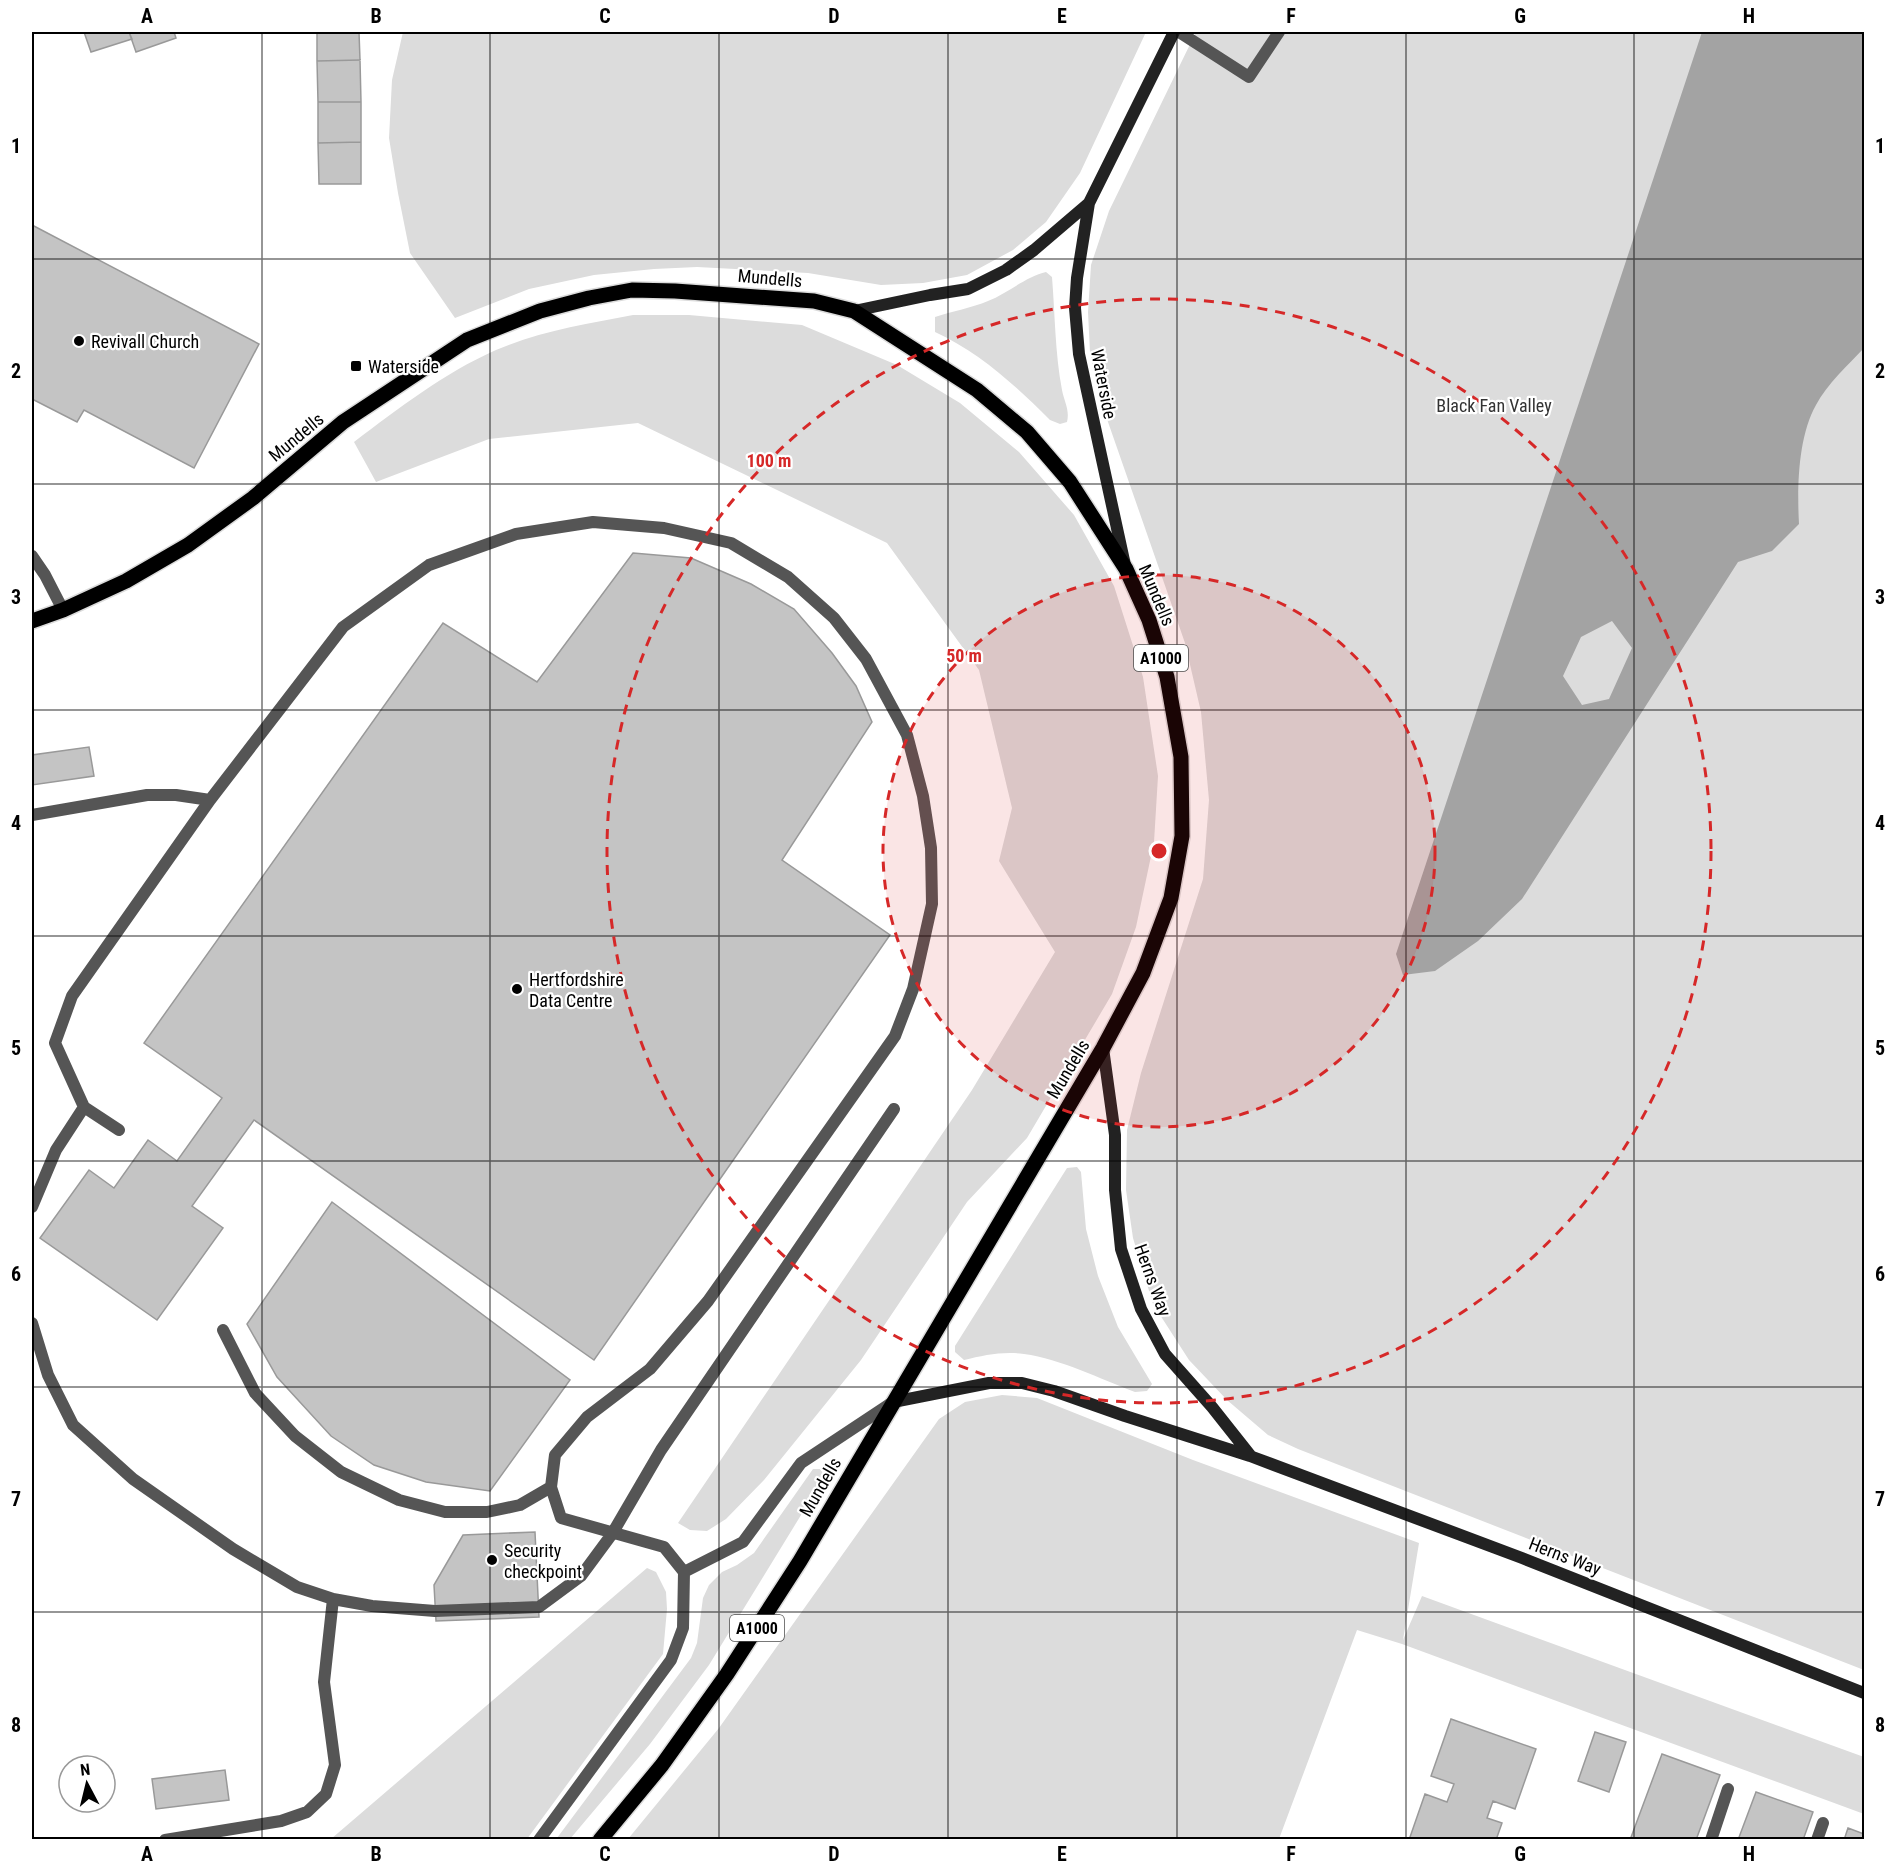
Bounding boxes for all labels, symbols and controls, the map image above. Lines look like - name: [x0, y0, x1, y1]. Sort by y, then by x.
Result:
- text: A: [141, 4, 153, 28]
- text: B: [370, 4, 382, 28]
- text: C: [599, 4, 611, 28]
- text: D: [828, 4, 840, 28]
- text: E: [1057, 4, 1067, 28]
- text: F: [1286, 4, 1296, 28]
- text: G: [1514, 4, 1526, 28]
- text: H: [1743, 4, 1755, 28]
- text: 1: [11, 134, 21, 158]
- text: 1: [1875, 134, 1885, 158]
- street label: Mundells: [737, 265, 803, 291]
- place label: Revivall Church: [91, 331, 199, 352]
- marker: Revivall Church: [72, 334, 86, 348]
- street label: Waterside: [1087, 347, 1121, 421]
- place label: Waterside: [368, 356, 439, 377]
- text: 2: [11, 359, 21, 383]
- marker: Waterside: [349, 359, 363, 373]
- text: 2: [1875, 359, 1885, 383]
- park label: Black Fan Valley: [1436, 395, 1552, 416]
- street label: Mundells: [264, 408, 328, 466]
- text: 100 m: [747, 450, 791, 471]
- street label: Mundells: [1135, 561, 1179, 629]
- text: 3: [11, 585, 21, 609]
- text: 3: [1875, 585, 1885, 609]
- text: 50 m: [946, 645, 982, 666]
- road number: A1000: [1134, 645, 1188, 671]
- text: 4: [11, 811, 21, 835]
- text: 4: [1875, 811, 1885, 835]
- centre of rings: [1149, 841, 1169, 861]
- place label: Hertfordshire Data Centre: [529, 969, 624, 1011]
- marker: Hertfordshire Data Centre: [510, 982, 524, 996]
- text: 5: [11, 1036, 21, 1060]
- street label: Mundells: [1042, 1036, 1094, 1102]
- text: 5: [1875, 1036, 1885, 1060]
- street label: Herns Way: [1130, 1241, 1176, 1320]
- text: 6: [11, 1262, 21, 1286]
- text: 6: [1875, 1262, 1885, 1286]
- street label: Mundells: [795, 1454, 845, 1520]
- text: 7: [11, 1487, 21, 1511]
- text: 7: [1875, 1487, 1885, 1511]
- street label: Herns Way: [1526, 1533, 1604, 1580]
- place label: Security checkpoint: [504, 1540, 582, 1582]
- marker: Security checkpoint: [485, 1553, 499, 1567]
- road number: A1000: [730, 1615, 784, 1641]
- text: 8: [11, 1713, 21, 1737]
- text: 8: [1875, 1713, 1885, 1737]
- north arrow: [57, 1754, 117, 1814]
- text: N: [79, 1760, 91, 1780]
- text: A: [141, 1842, 153, 1866]
- text: B: [370, 1842, 382, 1866]
- text: C: [599, 1842, 611, 1866]
- text: D: [828, 1842, 840, 1866]
- text: E: [1057, 1842, 1067, 1866]
- text: F: [1286, 1842, 1296, 1866]
- text: G: [1514, 1842, 1526, 1866]
- text: H: [1743, 1842, 1755, 1866]

